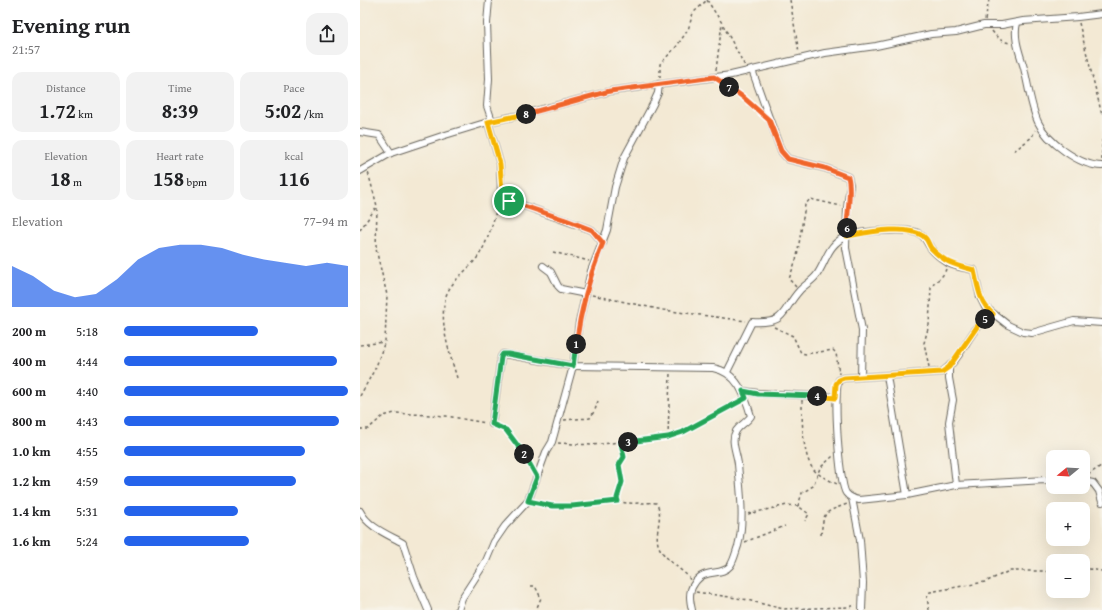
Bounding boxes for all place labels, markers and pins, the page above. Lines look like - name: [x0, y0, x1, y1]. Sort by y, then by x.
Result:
- pin: 7: [719, 77, 739, 97]
- pin: 8: [516, 104, 536, 124]
- pin: [492, 184, 526, 218]
- pin: 6: [837, 218, 857, 238]
- pin: 5: [975, 309, 995, 329]
- pin: 1: [566, 334, 586, 354]
- pin: 4: [807, 386, 827, 406]
- pin: 3: [618, 432, 638, 452]
- pin: 2: [514, 444, 534, 464]

